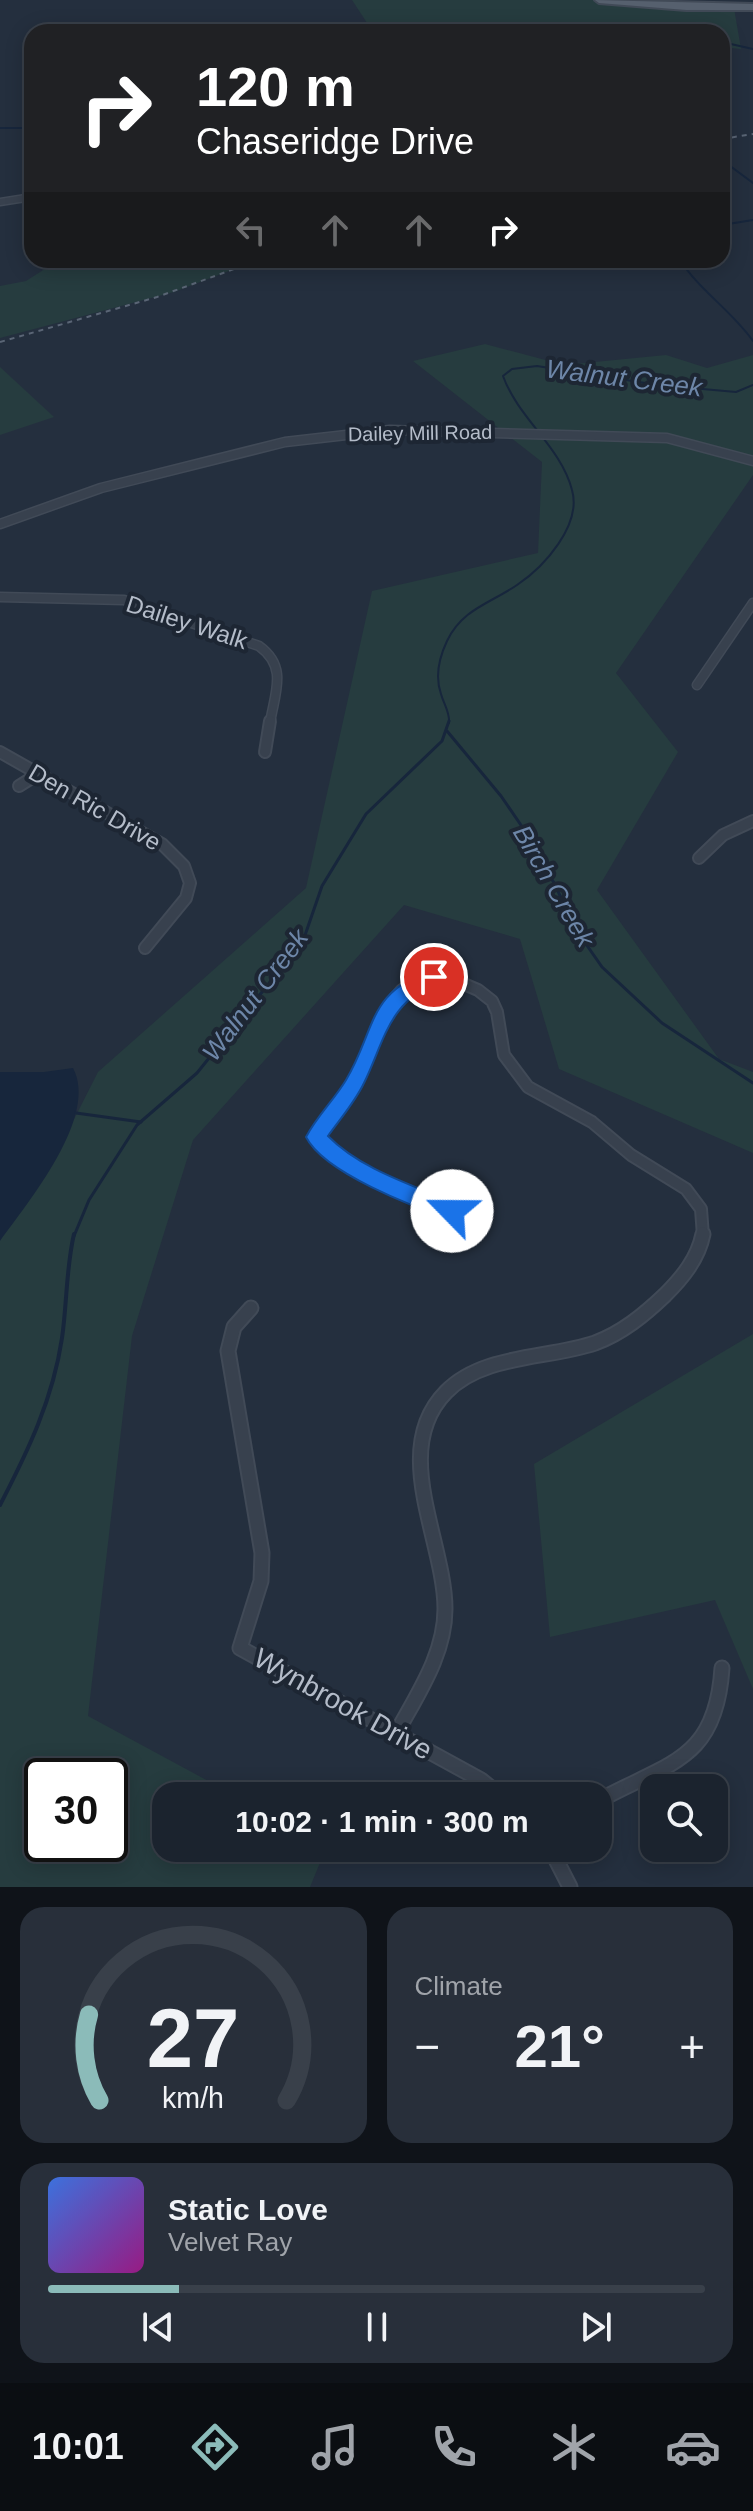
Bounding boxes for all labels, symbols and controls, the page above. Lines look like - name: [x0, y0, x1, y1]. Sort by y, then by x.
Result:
- text: 120 m: [196, 55, 355, 118]
- icon: right: [64, 56, 168, 160]
- text: Chaseridge Drive: [196, 121, 474, 162]
- icon: left: [229, 208, 273, 252]
- icon: ahead: [313, 208, 357, 252]
- icon: ahead: [397, 208, 441, 252]
- icon: right: [481, 208, 525, 252]
- water label: Walnut Creek: [544, 354, 706, 403]
- street label: Dailey Mill Road: [348, 421, 492, 445]
- street label: Dailey Walk: [123, 590, 252, 655]
- street label: Den Ric Drive: [24, 758, 166, 856]
- water label: Birch Creek: [507, 820, 602, 954]
- water label: Walnut Creek: [196, 922, 315, 1067]
- pin: [400, 943, 468, 1011]
- icon: arrive: [412, 955, 456, 999]
- position arrow: [410, 1169, 494, 1253]
- street label: Wynbrook Drive: [248, 1642, 438, 1766]
- speed limit sign: 30: [24, 1758, 128, 1862]
- map controls: [640, 1774, 728, 1862]
- button: search: [640, 1774, 728, 1862]
- text: 10:02 · 1 min · 300 m: [235, 1805, 529, 1838]
- text: Climate: [415, 1971, 503, 2001]
- text: 27: [147, 1992, 240, 2085]
- text: 21°: [514, 2013, 605, 2080]
- text: −: [415, 2022, 440, 2071]
- text: +: [679, 2022, 705, 2071]
- text: km/h: [162, 2082, 224, 2114]
- text: Static Love: [168, 2193, 328, 2226]
- text: Velvet Ray: [168, 2227, 292, 2257]
- icon: previous: [136, 2305, 180, 2349]
- icon: pause: [355, 2305, 399, 2349]
- icon: next: [574, 2305, 618, 2349]
- icon: directions: [187, 2419, 243, 2475]
- icon: music: [307, 2419, 363, 2475]
- icon: phone: [426, 2419, 482, 2475]
- icon: climate: [546, 2419, 602, 2475]
- icon: car: [665, 2419, 721, 2475]
- text: 10:01: [32, 2426, 124, 2467]

